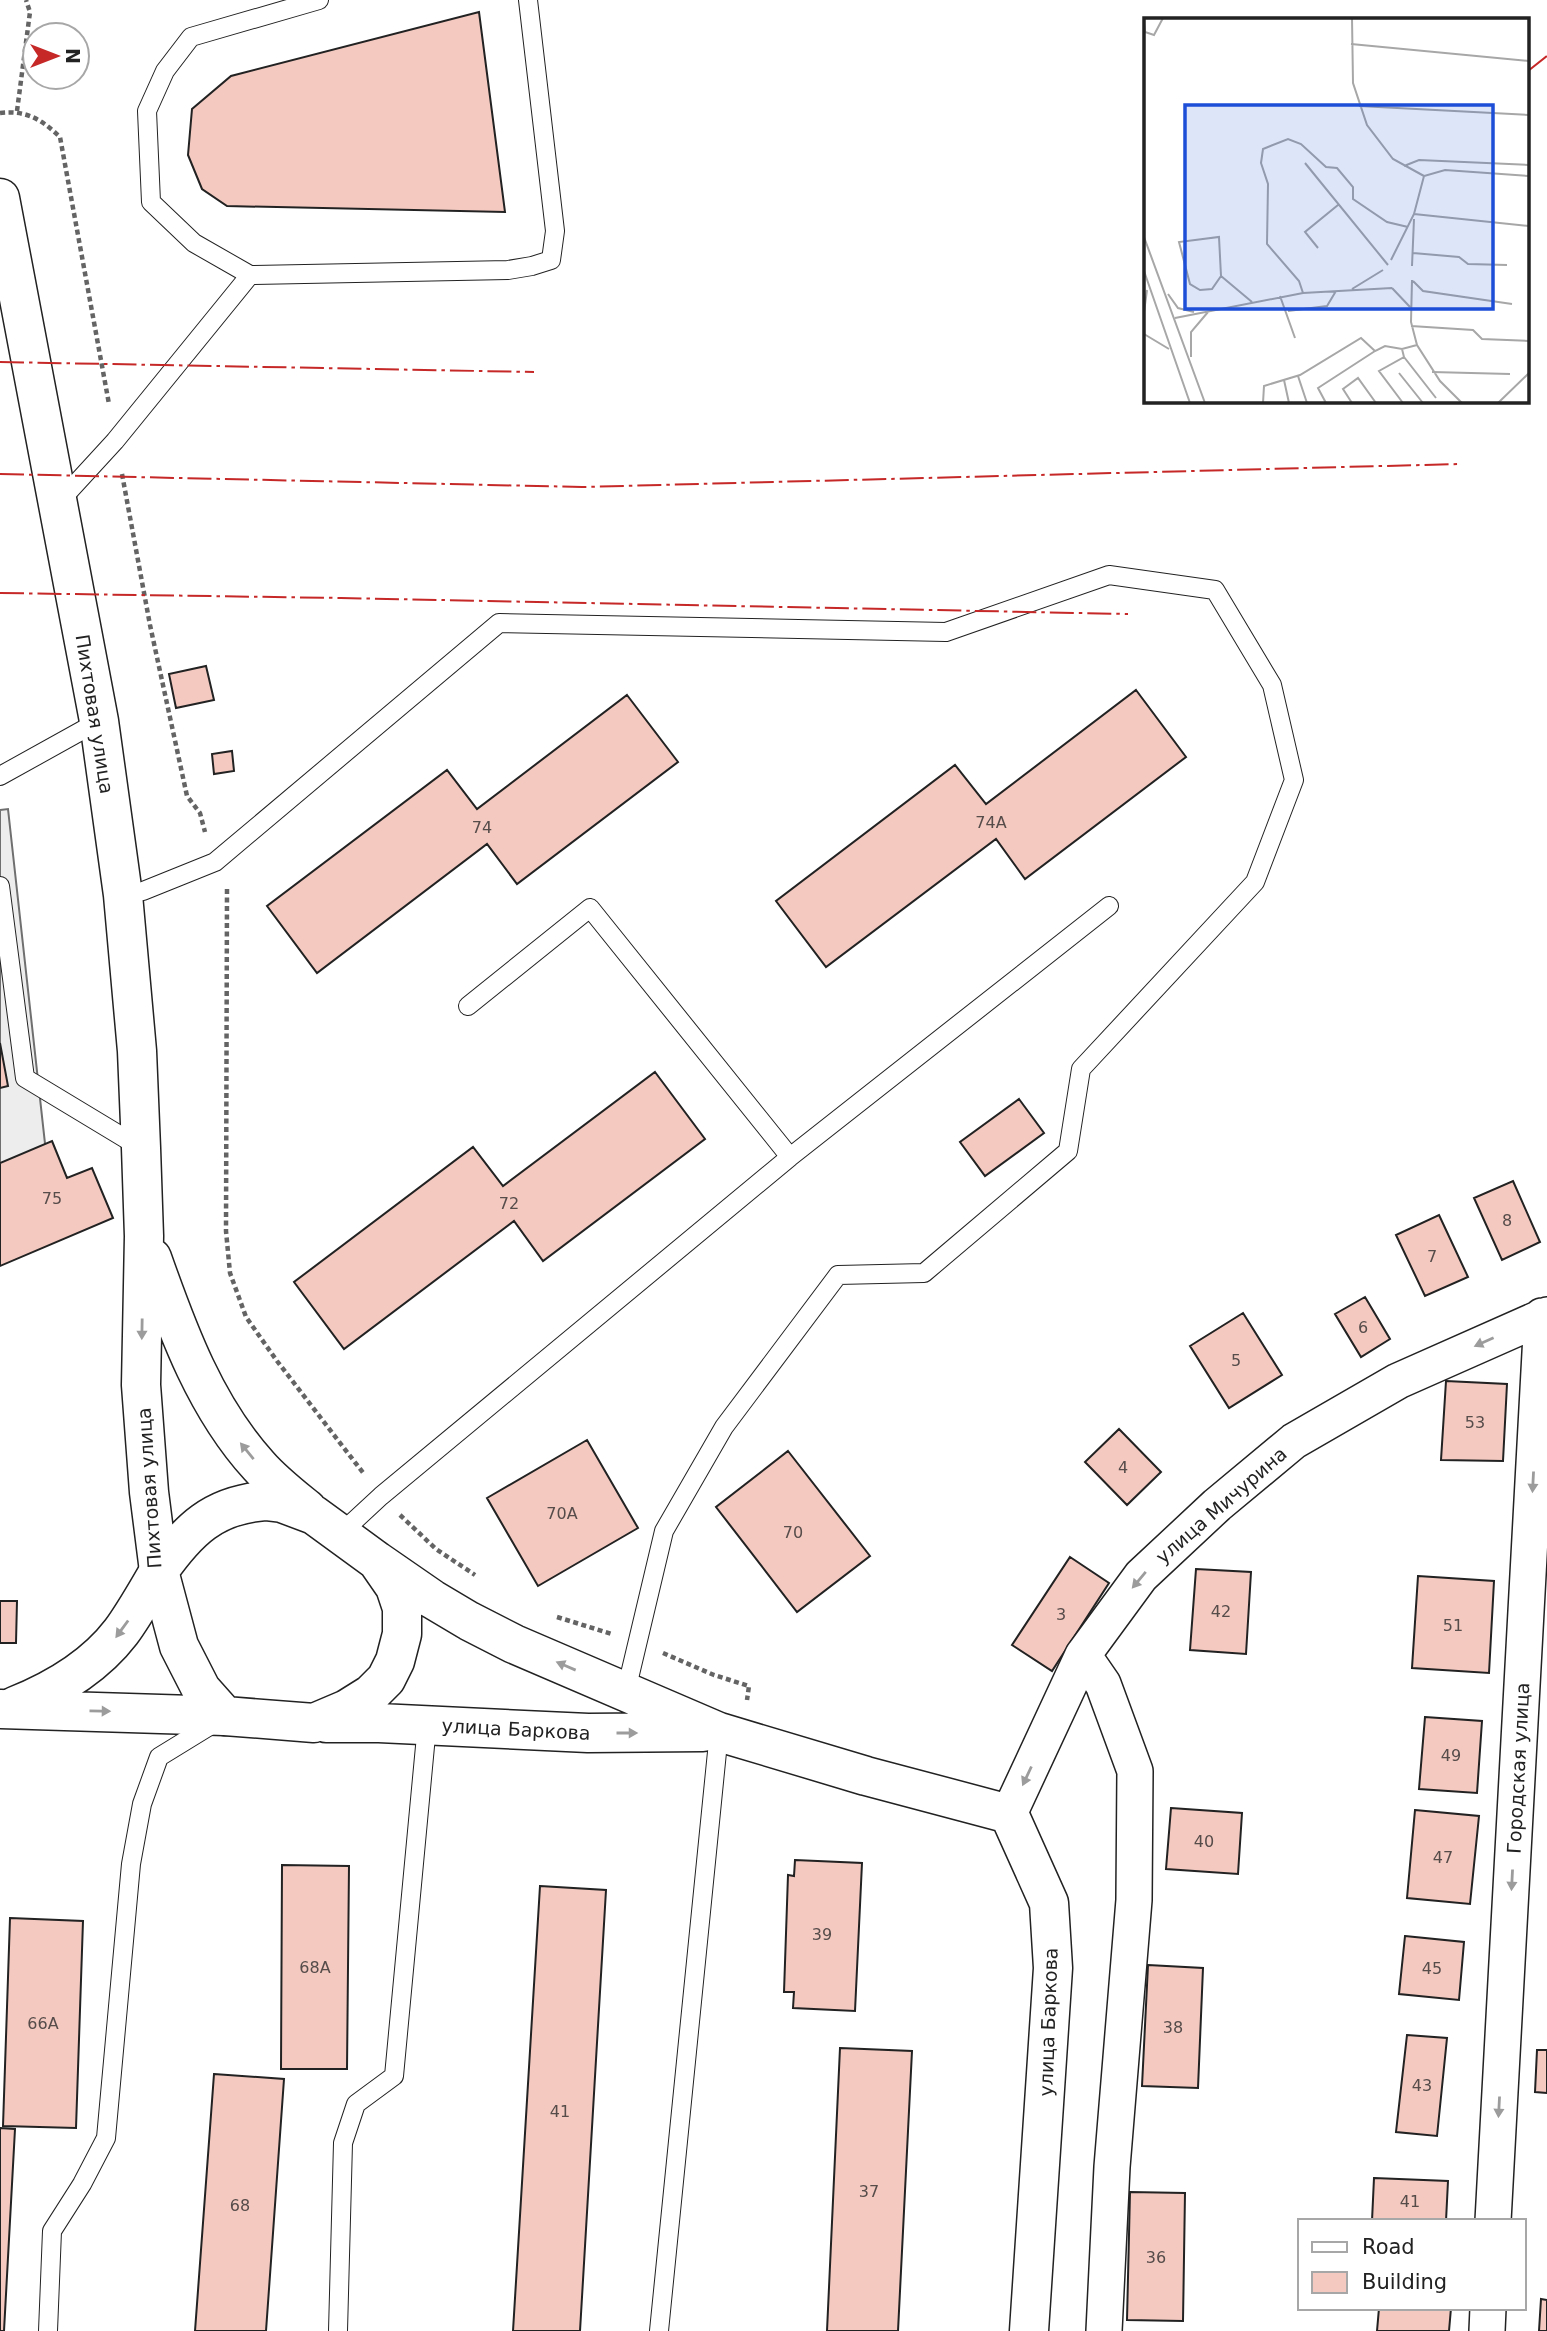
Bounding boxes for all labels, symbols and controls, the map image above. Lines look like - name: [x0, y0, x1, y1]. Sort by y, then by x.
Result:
- inset map: [1144, 18, 1530, 402]
- north arrow: [21, 21, 91, 91]
- text: N: [62, 48, 84, 64]
- street label: Пихтовая улица: [72, 633, 118, 795]
- house number: 74А: [975, 813, 1007, 832]
- house number: 74: [472, 818, 492, 837]
- house number: 75: [42, 1189, 62, 1208]
- house number: 72: [499, 1194, 519, 1213]
- house number: 8: [1502, 1211, 1512, 1230]
- house number: 7: [1427, 1247, 1437, 1266]
- one-way arrow: [137, 1318, 148, 1340]
- house number: 6: [1358, 1318, 1368, 1337]
- one-way arrow: [1474, 1337, 1495, 1348]
- house number: 5: [1231, 1351, 1241, 1370]
- street label: Пихтовая улица: [132, 1407, 166, 1569]
- house number: 53: [1465, 1413, 1485, 1432]
- one-way arrow: [240, 1442, 255, 1460]
- street label: улица Мичурина: [1151, 1442, 1291, 1568]
- house number: 4: [1118, 1458, 1128, 1477]
- one-way arrow: [1528, 1471, 1539, 1493]
- house number: 70А: [546, 1504, 578, 1523]
- house number: 70: [783, 1523, 803, 1542]
- one-way arrow: [1131, 1571, 1147, 1589]
- house number: 42: [1211, 1602, 1231, 1621]
- house number: 3: [1056, 1605, 1066, 1624]
- house number: 51: [1443, 1616, 1463, 1635]
- one-way arrow: [115, 1620, 129, 1638]
- one-way arrow: [556, 1660, 577, 1671]
- street label: Городская улица: [1503, 1682, 1533, 1854]
- one-way arrow: [89, 1706, 111, 1717]
- street label: улица Баркова: [441, 1714, 591, 1744]
- one-way arrow: [616, 1727, 638, 1739]
- house number: 49: [1441, 1746, 1461, 1765]
- one-way arrow: [1021, 1766, 1032, 1786]
- house number: 40: [1194, 1832, 1214, 1851]
- house number: 47: [1433, 1848, 1453, 1867]
- one-way arrow: [1506, 1869, 1517, 1891]
- house number: 39: [812, 1925, 832, 1944]
- street label: улица Баркова: [1034, 1947, 1062, 2097]
- house number: 68А: [299, 1958, 331, 1977]
- house number: 45: [1422, 1959, 1442, 1978]
- house number: 66А: [27, 2014, 59, 2033]
- house number: 38: [1163, 2018, 1183, 2037]
- house number: 43: [1412, 2076, 1432, 2095]
- one-way arrow: [1494, 2097, 1505, 2119]
- house number: 41: [550, 2102, 570, 2121]
- house number: 37: [859, 2182, 879, 2201]
- house number: 41: [1400, 2192, 1420, 2211]
- house number: 68: [230, 2196, 250, 2215]
- legend: [1298, 2219, 1526, 2310]
- text: Road: [1362, 2235, 1415, 2259]
- house number: 36: [1146, 2248, 1166, 2267]
- text: Building: [1362, 2270, 1447, 2294]

